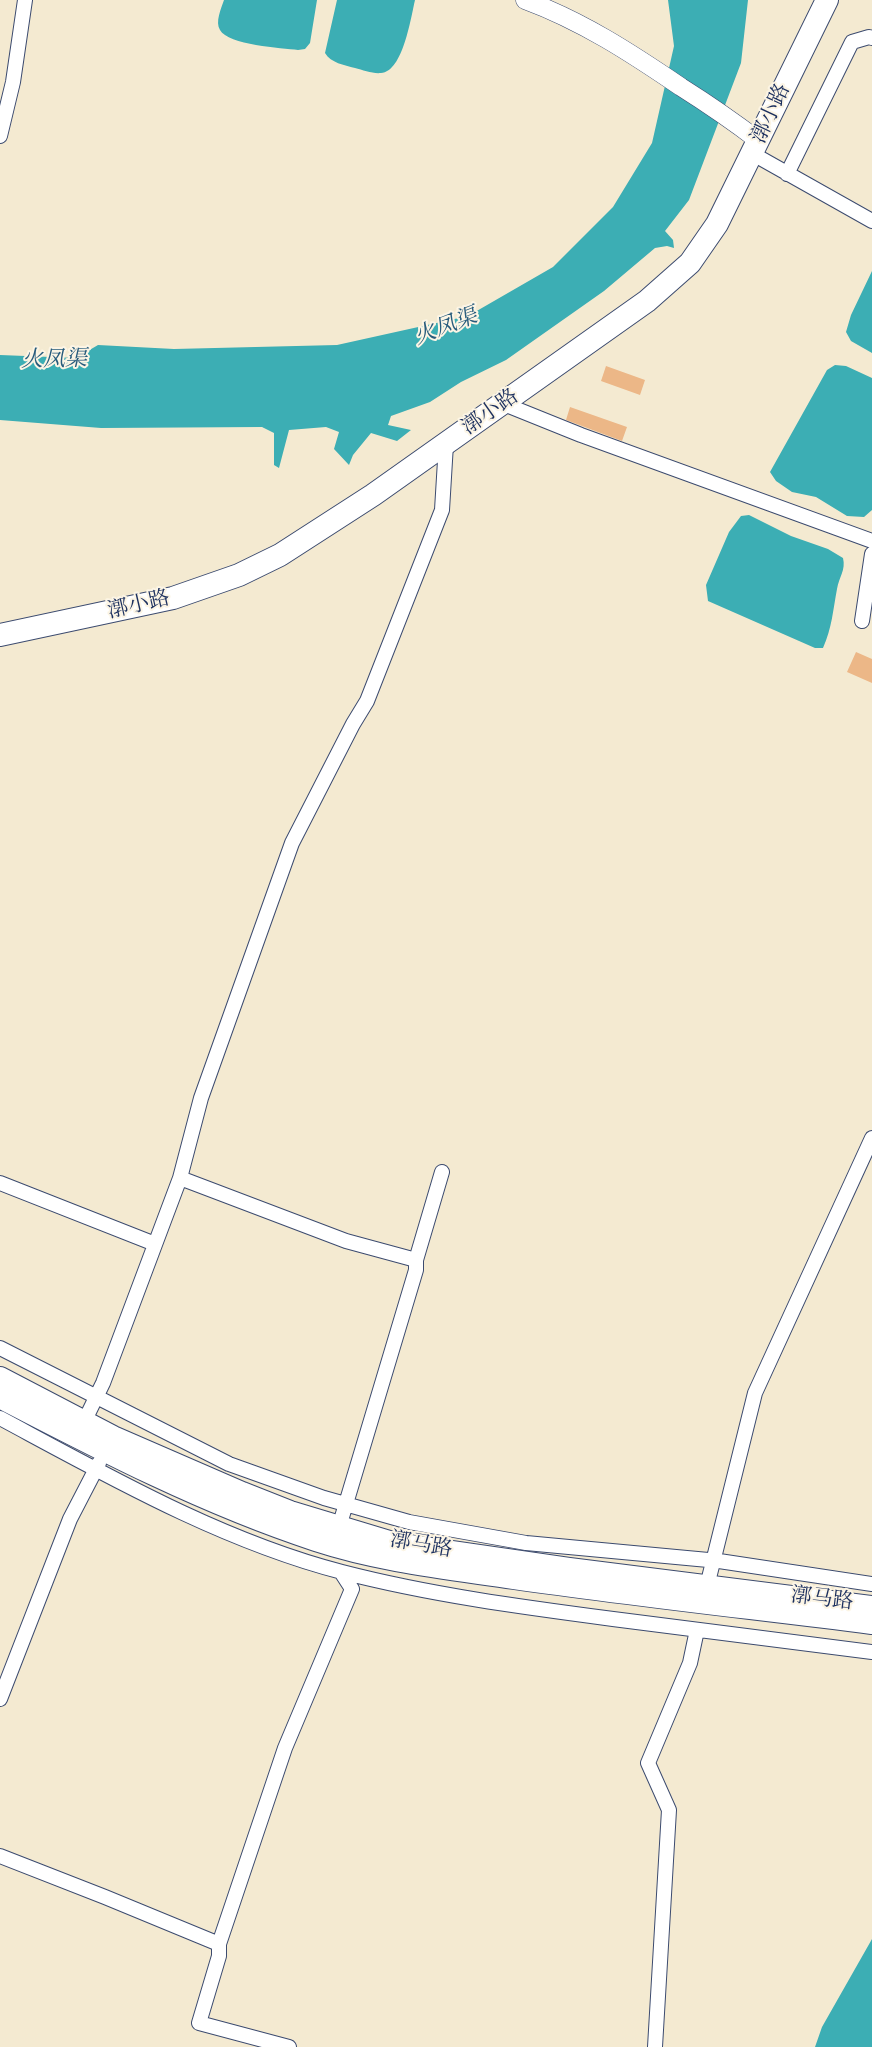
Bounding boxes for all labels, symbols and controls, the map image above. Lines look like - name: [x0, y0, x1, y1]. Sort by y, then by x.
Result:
- street label: 漷小路: [747, 80, 797, 148]
- water label: 火凤渠: [410, 304, 482, 352]
- water label: 火凤渠: [21, 347, 87, 375]
- street label: 漷小路: [458, 385, 524, 441]
- street label: 漷小路: [105, 587, 173, 625]
- street label: 漷马路: [388, 1528, 454, 1564]
- street label: 漷马路: [789, 1584, 855, 1616]

